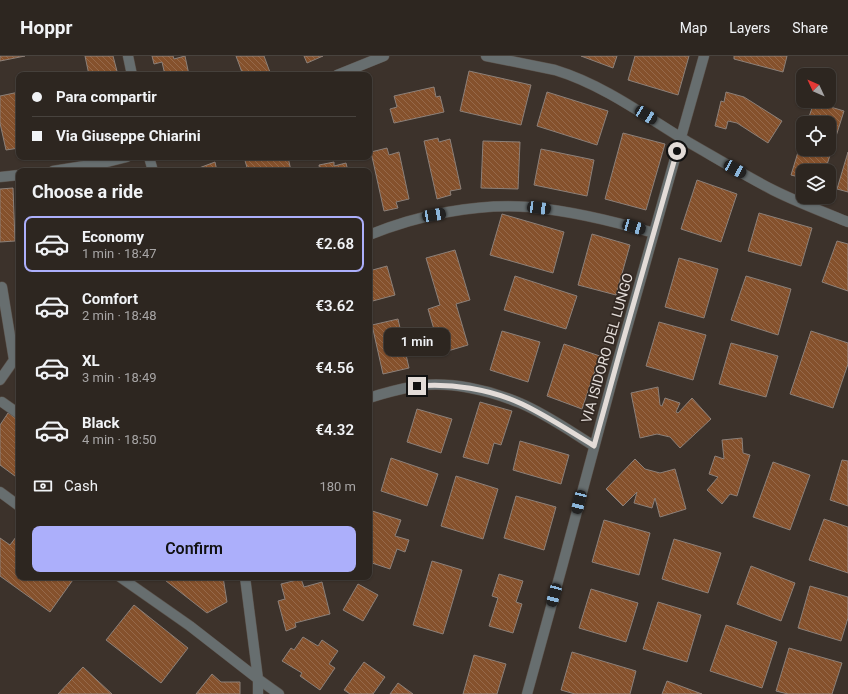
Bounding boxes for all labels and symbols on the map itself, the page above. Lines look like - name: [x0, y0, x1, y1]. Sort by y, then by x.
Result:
- north arrow: [796, 68, 836, 108]
- car: [633, 104, 659, 126]
- route start: [668, 142, 686, 160]
- car: [722, 158, 748, 180]
- car: [526, 201, 552, 215]
- car: [421, 207, 447, 223]
- car: [621, 218, 647, 236]
- street label: VIA ISIDORO DEL LUNGO: [578, 271, 636, 425]
- callout: 1 min: [384, 328, 450, 356]
- route end: [408, 377, 426, 395]
- car: [570, 489, 588, 515]
- car: [545, 582, 563, 608]

